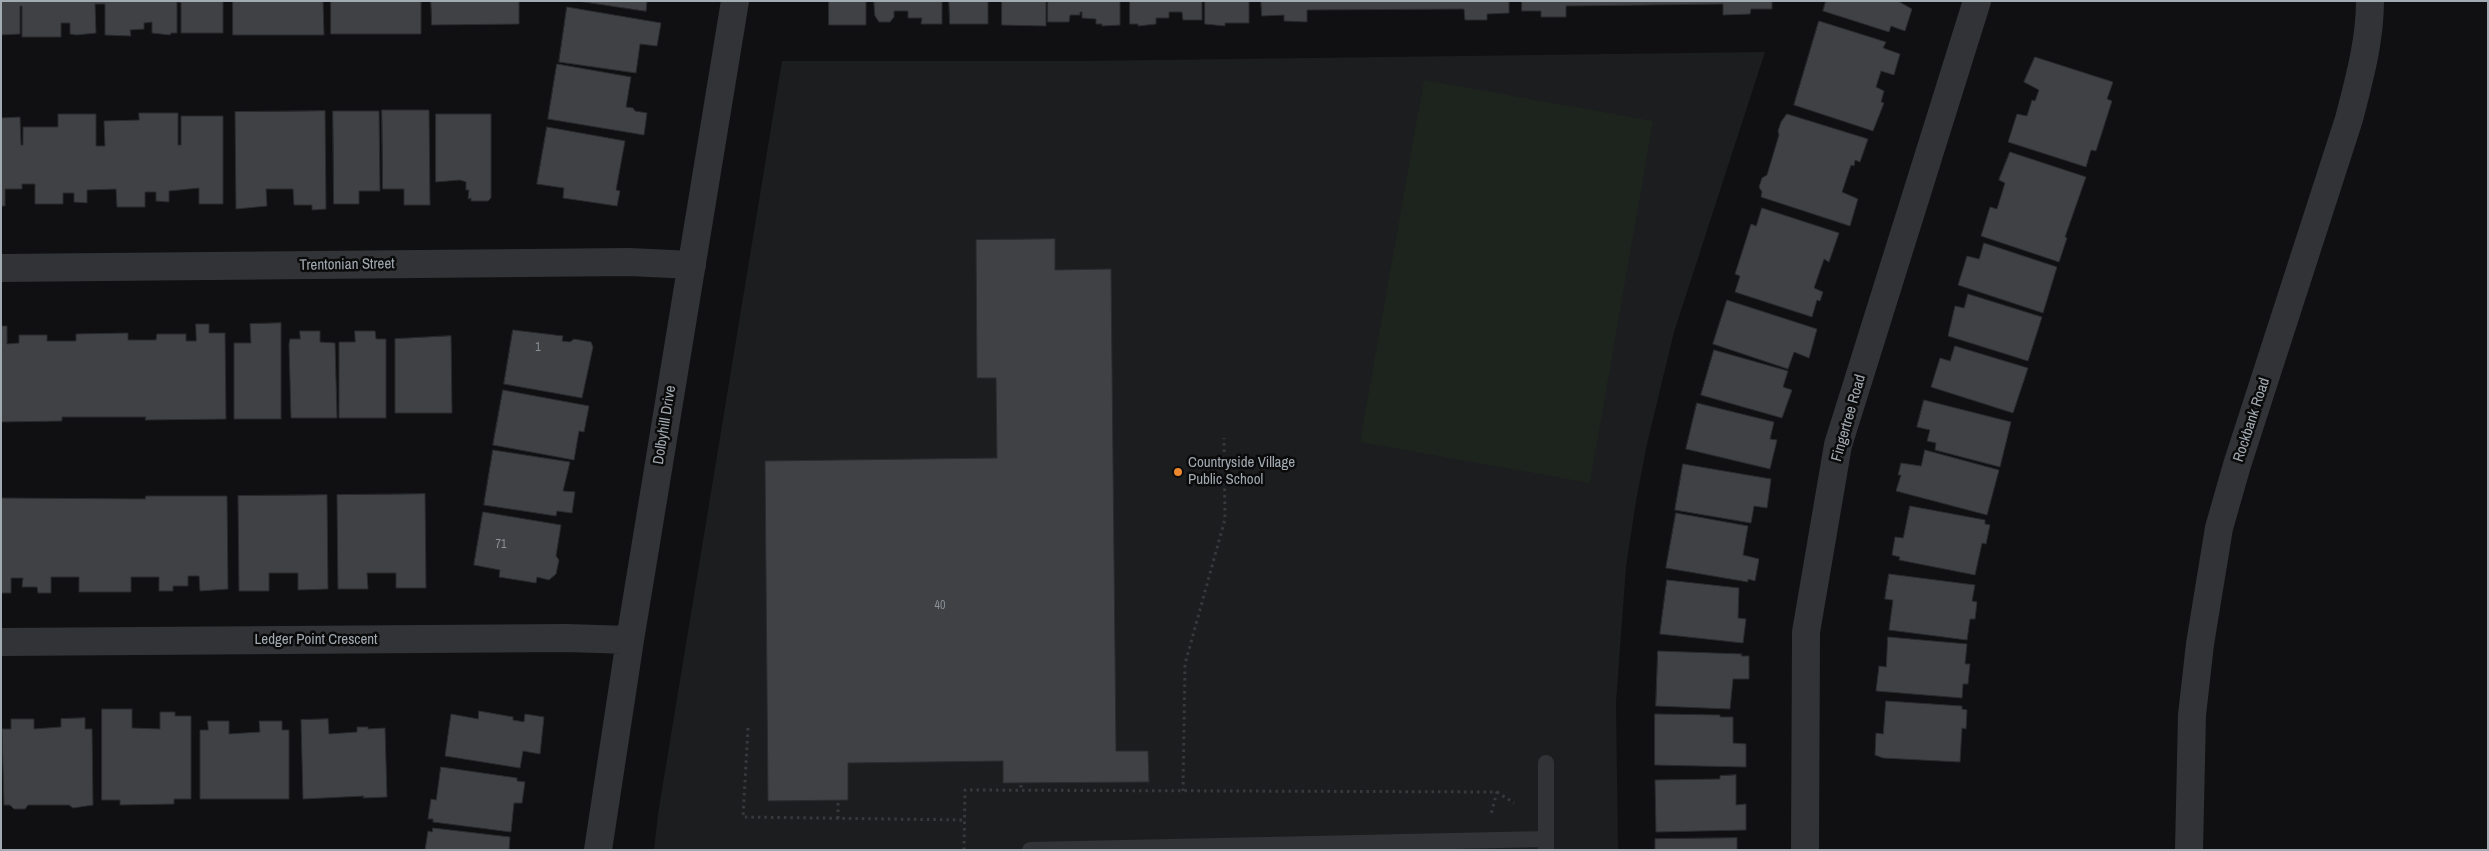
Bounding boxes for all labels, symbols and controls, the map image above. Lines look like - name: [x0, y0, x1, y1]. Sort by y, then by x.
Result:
- street label: Trentonian Street: [299, 255, 395, 275]
- house number: 1: [535, 341, 541, 355]
- street label: Fingertree Road: [1828, 372, 1870, 464]
- street label: Rockbank Road: [2230, 376, 2274, 464]
- street label: Dolbyhill Drive: [650, 384, 680, 466]
- place label: Countryside Village Public School: [1188, 454, 1295, 489]
- marker: Countryside Village Public School: [1172, 466, 1184, 478]
- house number: 71: [496, 538, 506, 552]
- house number: 40: [935, 599, 945, 613]
- street label: Ledger Point Crescent: [254, 631, 378, 649]

